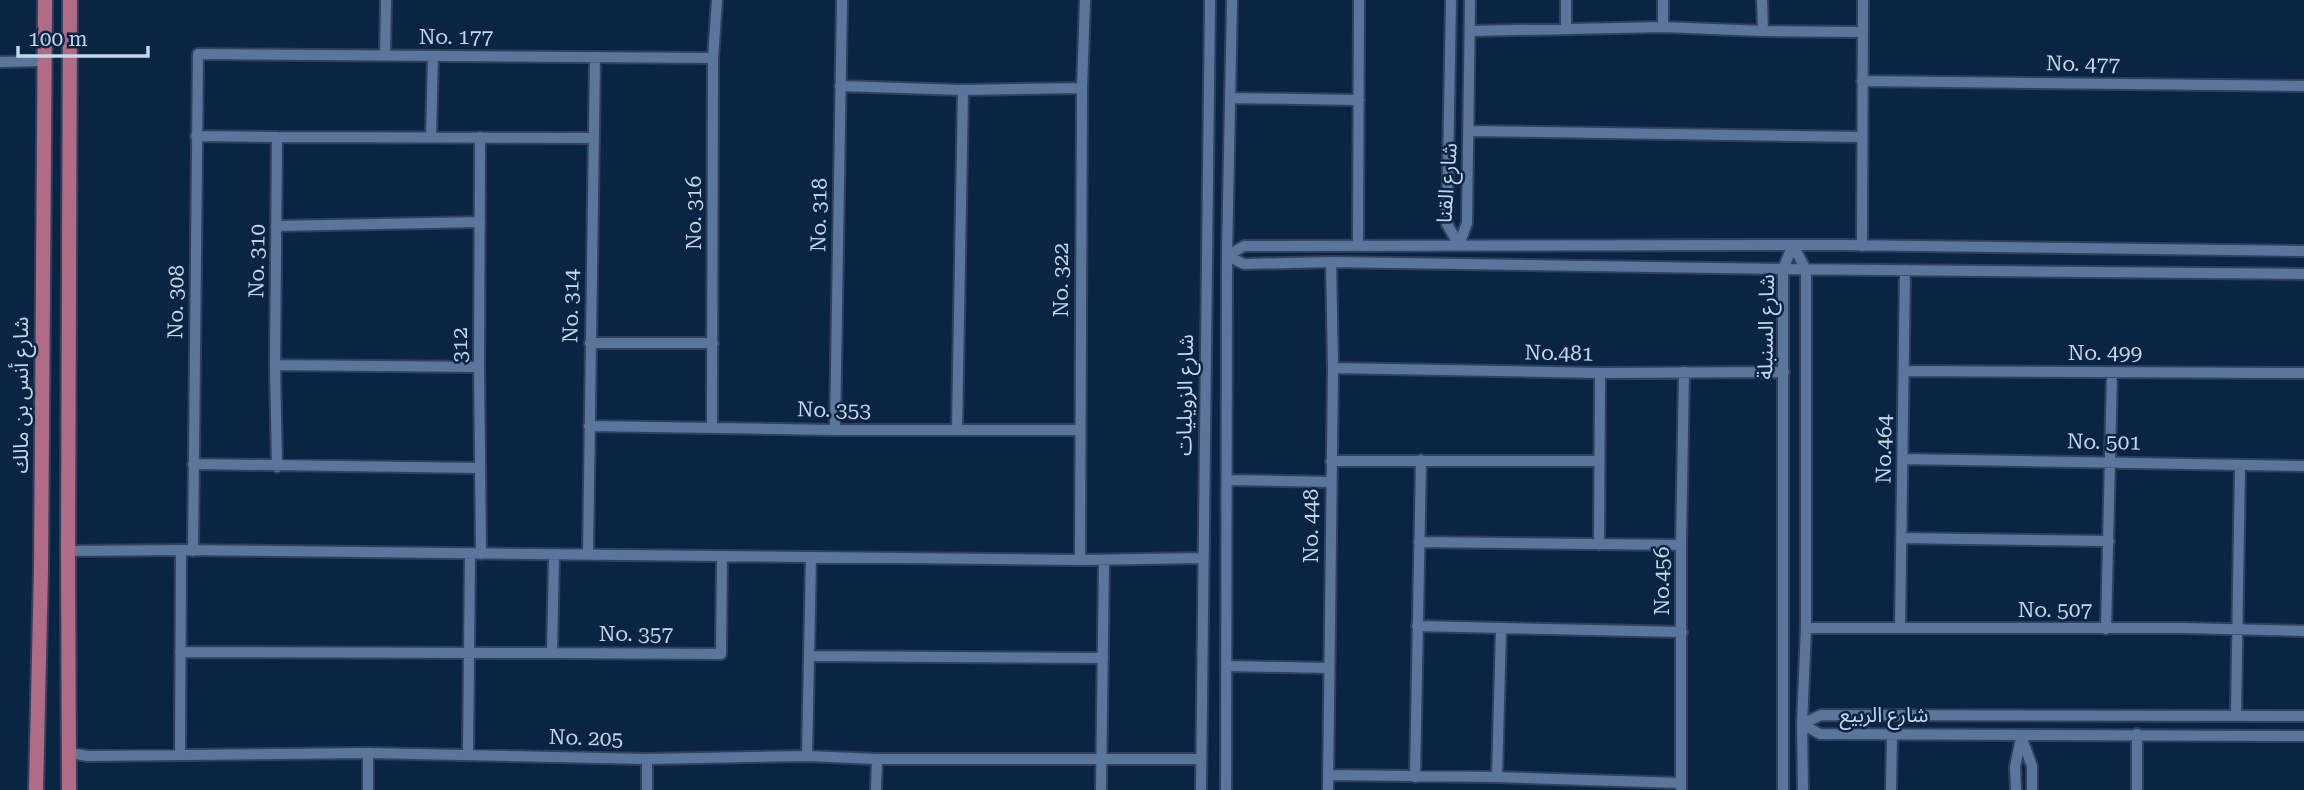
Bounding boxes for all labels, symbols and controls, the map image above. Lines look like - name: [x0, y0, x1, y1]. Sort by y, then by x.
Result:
- scale bar: [18, 14, 147, 58]
- street label: No. 177: [419, 25, 493, 49]
- text: 100 m: [28, 27, 88, 51]
- street label: No. 477: [2046, 51, 2121, 77]
- street label: شارع القنا: [1432, 142, 1465, 224]
- street label: No. 316: [682, 176, 706, 250]
- street label: No. 318: [806, 178, 832, 252]
- street label: No. 310: [244, 224, 270, 298]
- street label: No. 322: [1049, 243, 1073, 317]
- street label: No. 308: [163, 265, 189, 339]
- street label: No. 314: [558, 268, 584, 343]
- street label: شارع السنبلة: [1753, 274, 1782, 380]
- street label: شارع أنس بن مالك: [8, 316, 36, 474]
- street label: 312: [448, 327, 472, 363]
- street label: شارع الزويليات: [1172, 334, 1201, 456]
- street label: No.481: [1524, 340, 1594, 366]
- street label: No. 499: [2068, 341, 2142, 365]
- street label: No. 353: [797, 397, 871, 423]
- street label: No.464: [1871, 414, 1897, 484]
- street label: No. 501: [2067, 429, 2141, 455]
- street label: No. 448: [1299, 489, 1323, 563]
- street label: No.456: [1650, 546, 1674, 616]
- street label: No. 507: [2018, 598, 2092, 622]
- street label: No. 357: [599, 622, 673, 646]
- street label: شارع الربيع: [1839, 703, 1929, 730]
- street label: No. 205: [548, 725, 624, 751]

